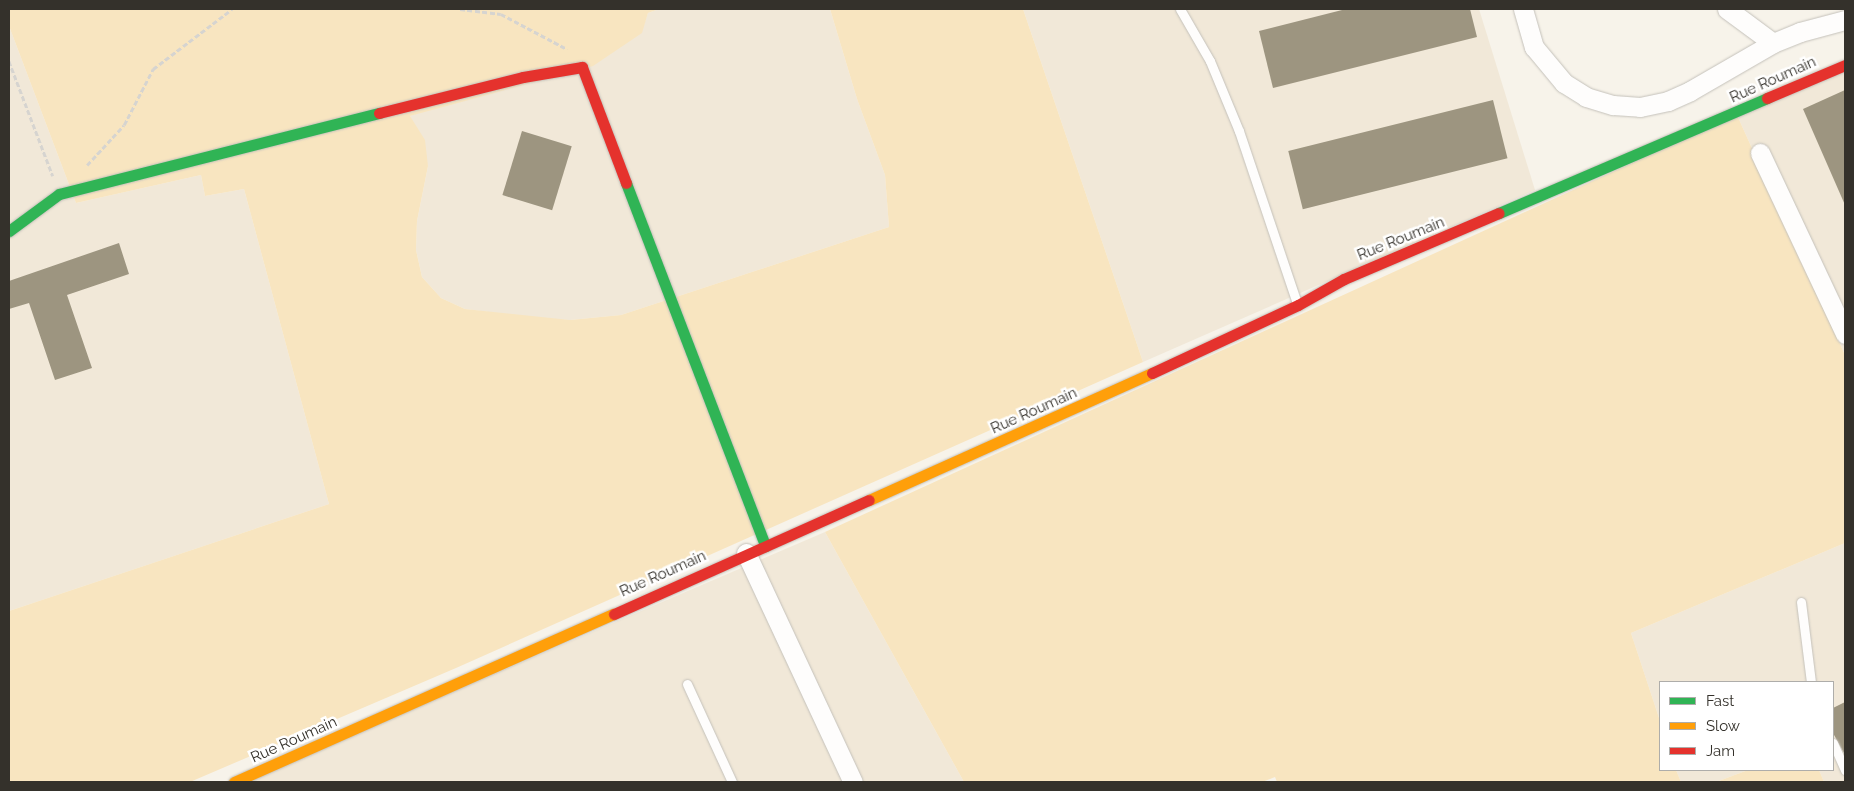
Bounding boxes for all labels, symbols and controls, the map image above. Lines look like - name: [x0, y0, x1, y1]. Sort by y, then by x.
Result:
- street label: Rue Roumain: [1727, 53, 1819, 107]
- street label: Rue Roumain: [1355, 213, 1447, 265]
- street label: Rue Roumain: [988, 384, 1080, 438]
- street label: Rue Roumain: [617, 547, 709, 601]
- legend: [1659, 681, 1834, 771]
- text: Fast: [1706, 692, 1734, 710]
- street label: Rue Roumain: [248, 713, 340, 767]
- text: Slow: [1706, 717, 1740, 735]
- text: Jam: [1706, 742, 1735, 760]

